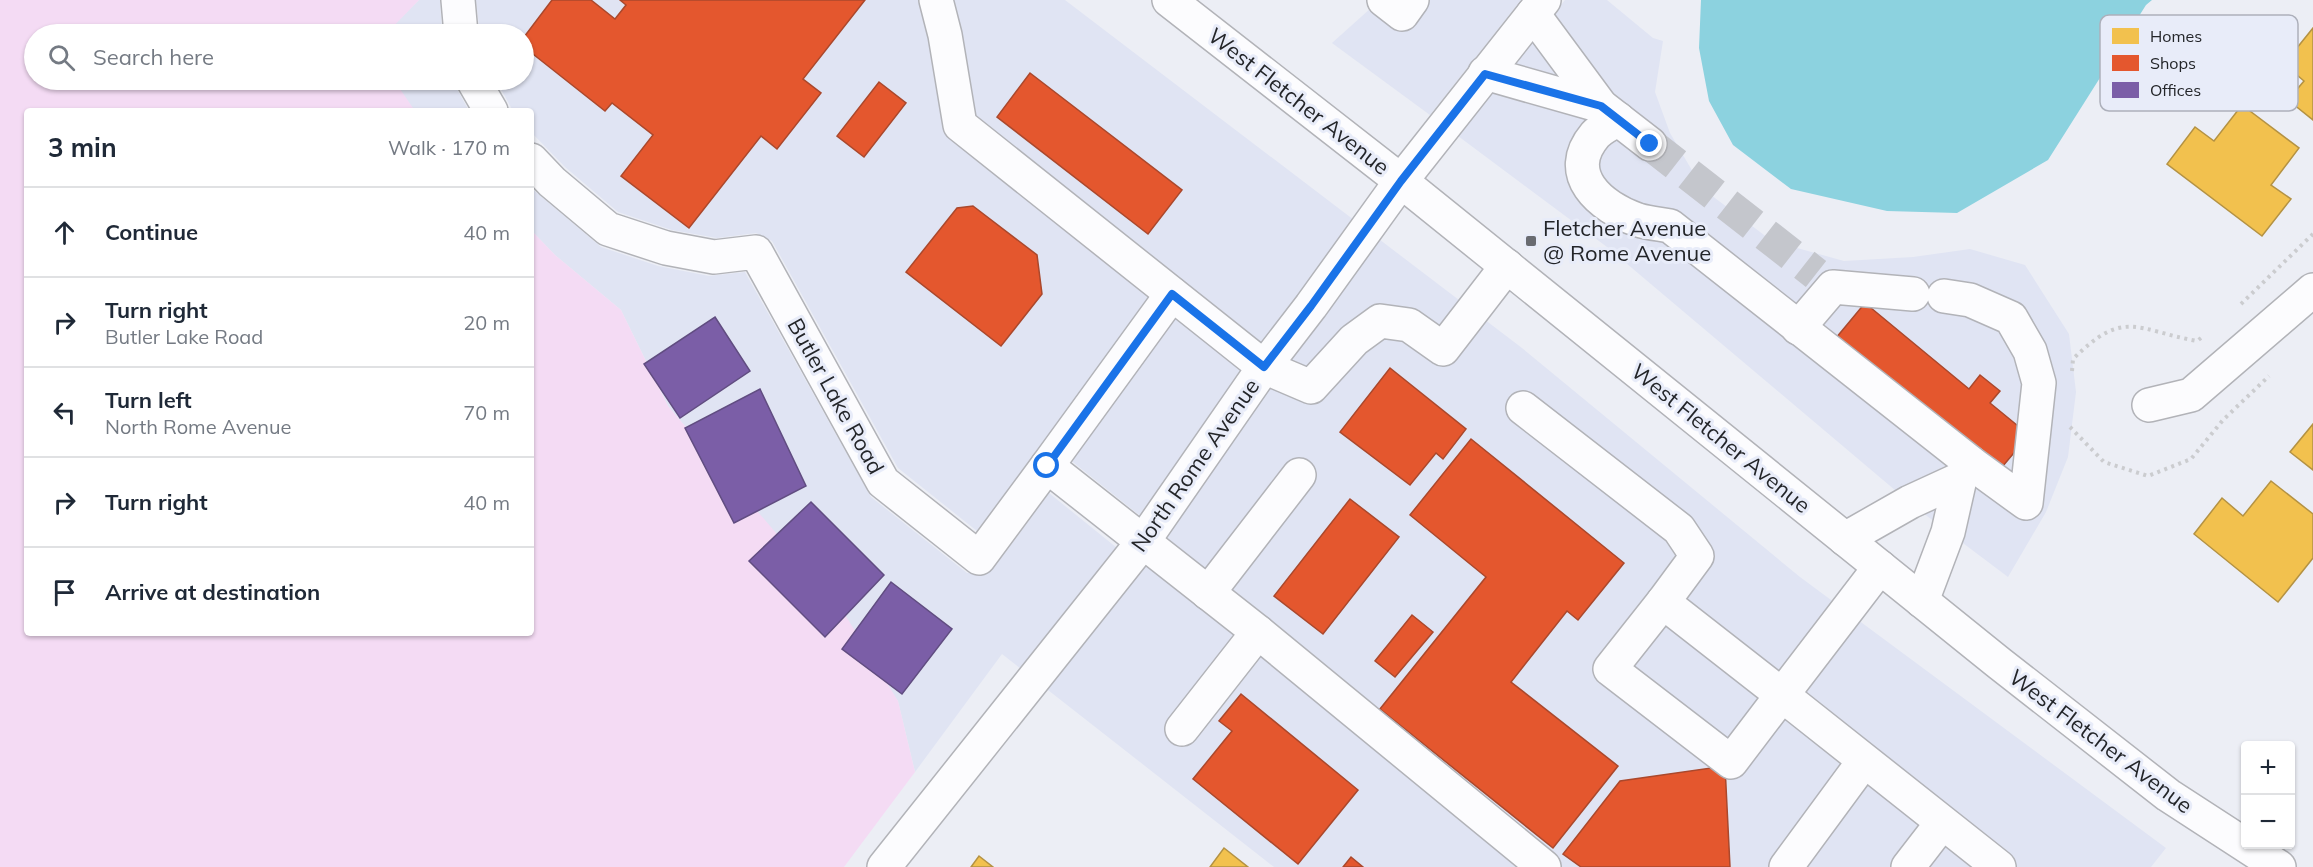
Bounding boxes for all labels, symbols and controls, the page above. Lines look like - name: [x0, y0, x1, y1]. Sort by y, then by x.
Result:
- legend: [2100, 15, 2298, 111]
- street label: West Fletcher Avenue: [1203, 21, 1395, 181]
- search box: [24, 24, 534, 90]
- text: Homes: [2150, 26, 2202, 46]
- icon: search: [45, 41, 78, 74]
- text: Search here: [93, 43, 214, 71]
- text: Shops: [2150, 53, 2196, 73]
- text: Offices: [2150, 80, 2201, 100]
- route end: [1636, 130, 1662, 156]
- text: 3 min: [48, 131, 117, 164]
- text: Walk · 170 m: [388, 135, 510, 160]
- place label: Fletcher Avenue @ Rome Avenue: [1543, 214, 1711, 267]
- icon: ahead: [48, 216, 81, 249]
- text: Continue: [105, 218, 198, 246]
- text: 40 m: [463, 220, 510, 245]
- marker: Fletcher Avenue @ Rome Avenue: [1524, 234, 1538, 248]
- text: Turn right: [105, 296, 208, 324]
- icon: right: [48, 306, 81, 339]
- text: 20 m: [463, 310, 510, 335]
- street label: Butler Lake Road: [782, 313, 890, 479]
- text: Butler Lake Road: [105, 324, 263, 349]
- street label: West Fletcher Avenue: [1626, 357, 1816, 519]
- street label: North Rome Avenue: [1125, 373, 1265, 557]
- text: Turn left: [105, 386, 192, 414]
- icon: left: [48, 396, 81, 429]
- text: 70 m: [463, 400, 510, 425]
- text: North Rome Avenue: [105, 414, 291, 439]
- route start: [1033, 452, 1059, 478]
- icon: right: [48, 486, 81, 519]
- text: Turn right: [105, 488, 208, 516]
- text: 40 m: [463, 490, 510, 515]
- icon: arrive: [48, 576, 81, 609]
- text: Arrive at destination: [105, 578, 320, 606]
- street label: West Fletcher Avenue: [2004, 663, 2198, 819]
- map controls: [2241, 741, 2295, 849]
- button: +: [2241, 741, 2295, 795]
- button: −: [2241, 795, 2295, 849]

